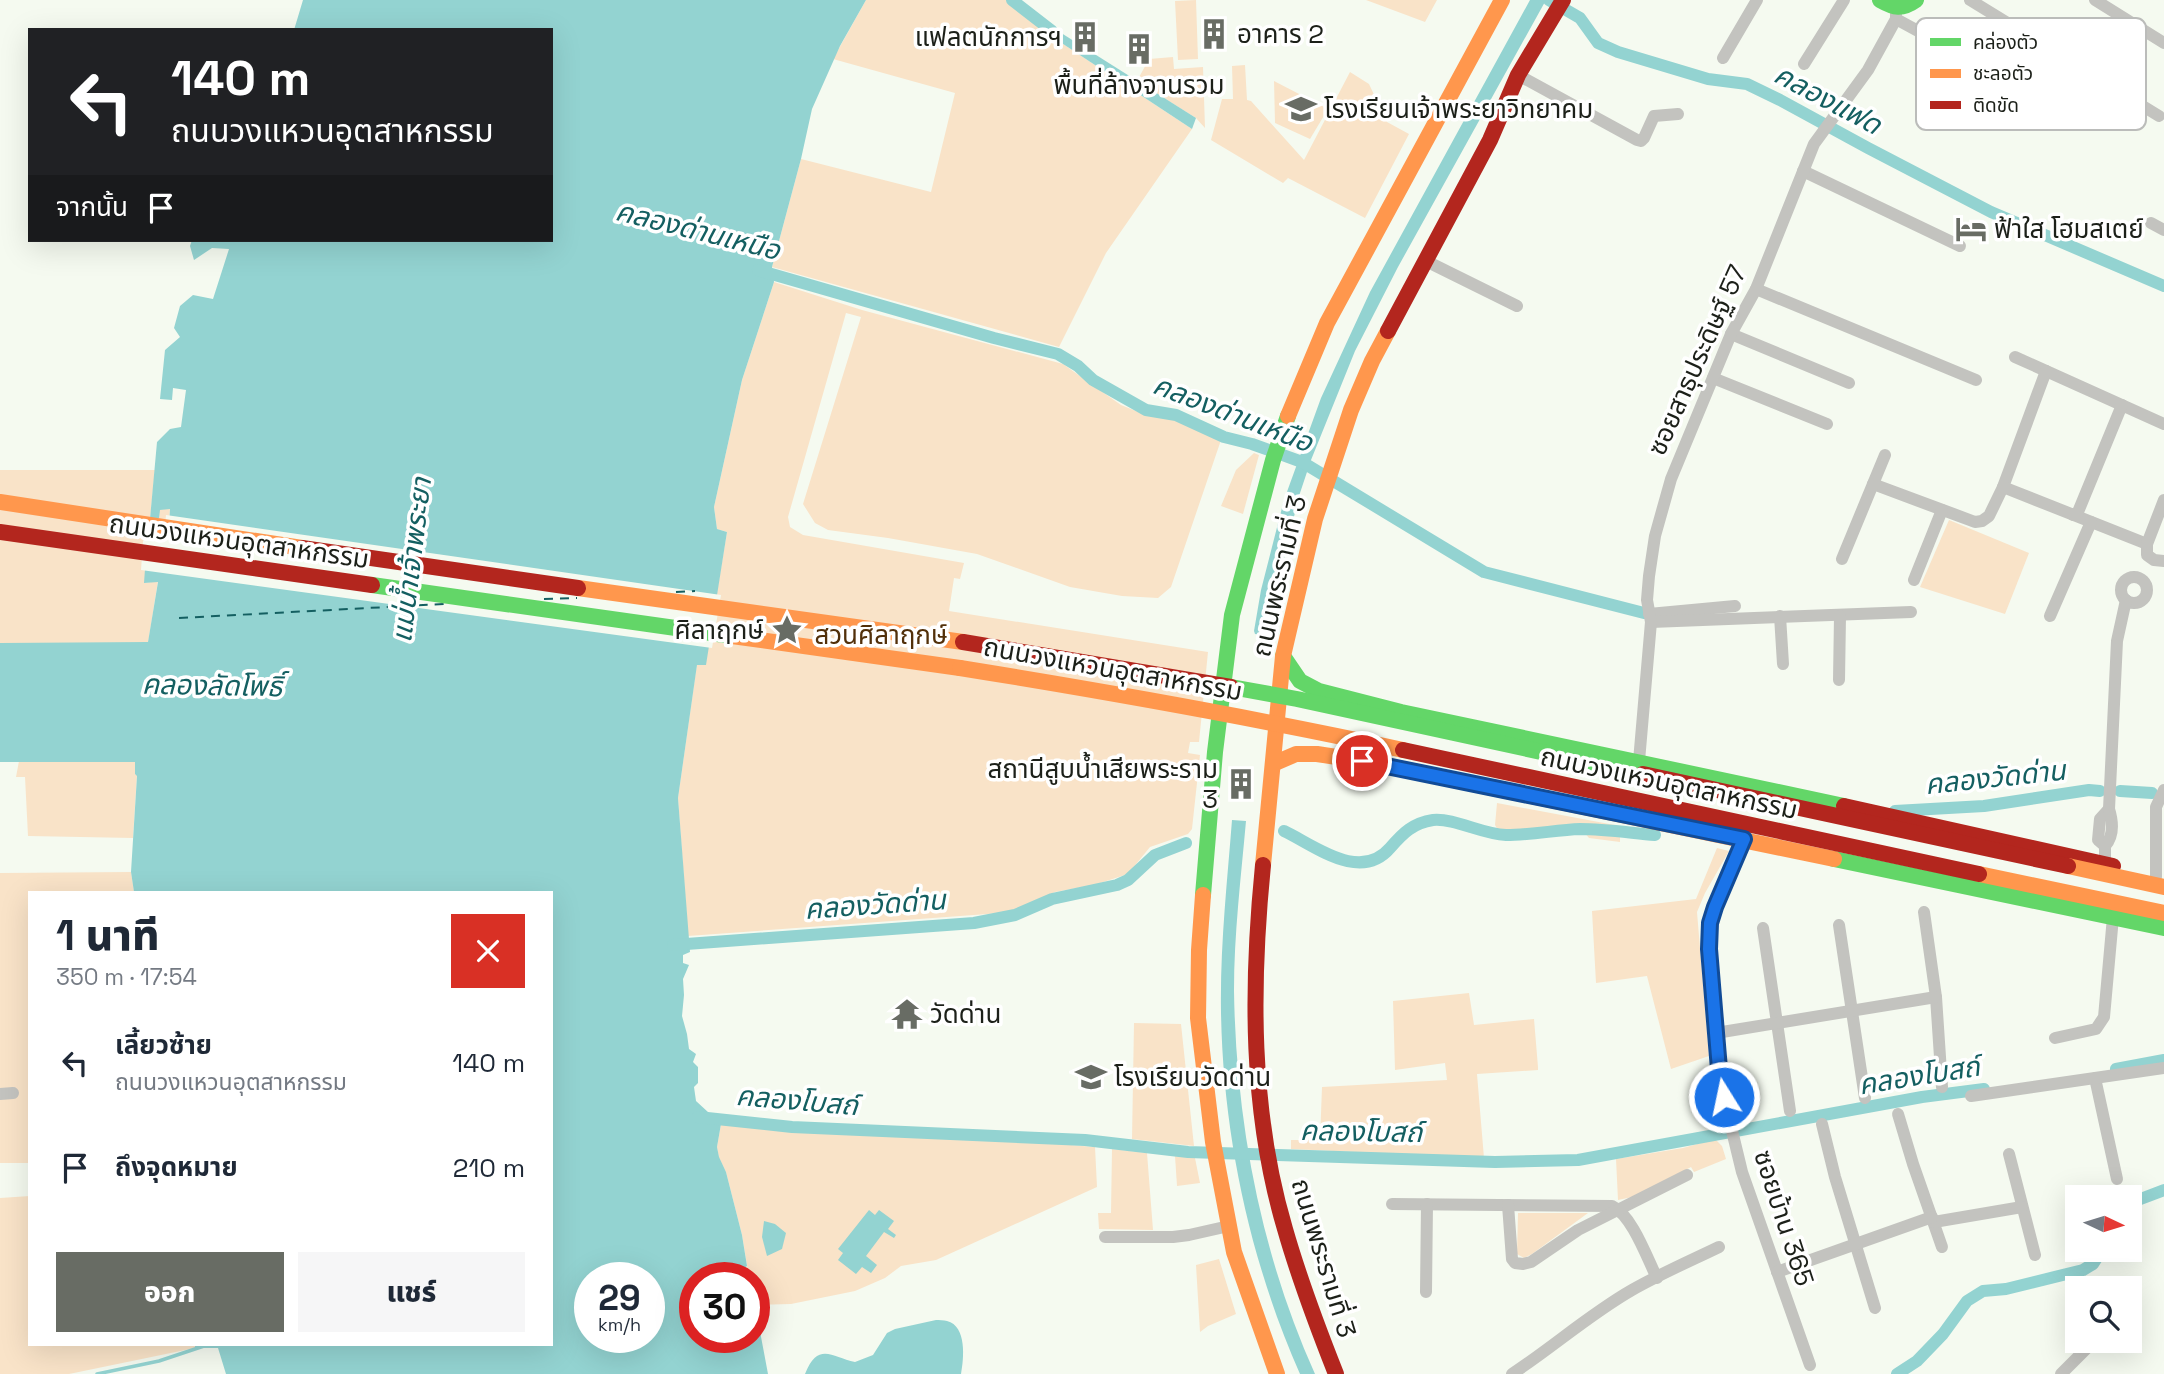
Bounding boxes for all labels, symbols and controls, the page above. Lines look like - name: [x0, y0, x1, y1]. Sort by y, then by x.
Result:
- building icon: อาคาร 2: [1197, 17, 1231, 51]
- place label: อาคาร 2: [1237, 17, 1324, 51]
- legend: [1916, 18, 2146, 130]
- place label: แฟลตนักการฯ: [915, 20, 1062, 54]
- building icon: แฟลตนักการฯ: [1068, 20, 1102, 54]
- text: คล่องตัว: [1973, 30, 2038, 55]
- building icon: พื้นที่ล้างจานรวม: [1122, 32, 1156, 66]
- text: 140 m: [171, 47, 310, 109]
- icon: left: [56, 56, 147, 147]
- water label: คลองแฟด: [1768, 56, 1888, 142]
- text: ชะลอตัว: [1973, 61, 2033, 86]
- place label: พื้นที่ล้างจานรวม: [1054, 67, 1224, 102]
- school or university icon: โรงเรียนเจ้าพระยาวิทยาคม: [1284, 92, 1318, 126]
- place label: โรงเรียนเจ้าพระยาวิทยาคม: [1324, 92, 1593, 126]
- text: ติดขัด: [1973, 93, 2019, 118]
- text: ถนนวงแหวนอุตสาหกรรม: [171, 111, 494, 151]
- icon: arrive: [142, 189, 180, 227]
- text: จากนั้น: [56, 190, 128, 224]
- water label: คลองด่านเหนือ: [612, 192, 785, 268]
- hotel icon: ฟ้าใส โฮมสเตย์: [1954, 212, 1988, 246]
- place label: ฟ้าใส โฮมสเตย์: [1994, 212, 2144, 246]
- street label: ซอยสาธุประดิษฐ์ 57: [1640, 259, 1754, 461]
- water label: คลองด่านเหนือ: [1148, 366, 1319, 460]
- water label: แม่น้ำเจ้าพระยา: [382, 474, 439, 645]
- street label: ถนนพระรามที่ 3: [1243, 492, 1314, 660]
- street label: ถนนวงแหวนอุตสาหกรรม: [107, 506, 371, 576]
- place label: ศิลาฤกษ์: [674, 613, 764, 647]
- place icon: ศิลาฤกษ์: [770, 613, 804, 647]
- park label: สวนศิลาฤกษ์: [814, 618, 948, 652]
- street label: ถนนวงแหวนอุตสาหกรรม: [981, 629, 1245, 709]
- water label: คลองลัดโพธิ์: [142, 666, 290, 704]
- pin: [1332, 731, 1392, 791]
- street label: ถนนวงแหวนอุตสาหกรรม: [1537, 739, 1801, 827]
- icon: arrive: [1343, 742, 1381, 780]
- place label: สถานีสูบน้ำเสียพระราม 3: [987, 751, 1218, 816]
- water label: คลองวัดด่าน: [1923, 752, 2069, 802]
- building icon: สถานีสูบน้ำเสียพระราม 3: [1224, 767, 1258, 801]
- water label: คลองวัดด่าน: [803, 881, 948, 927]
- text: 1 นาที: [56, 909, 159, 962]
- button: close: [451, 914, 525, 988]
- text: 350 m · 17:54: [56, 962, 197, 992]
- temple icon: วัดด่าน: [890, 997, 924, 1031]
- place label: วัดด่าน: [930, 997, 1001, 1031]
- text: เลี้ยวซ้าย: [115, 1028, 212, 1062]
- icon: left: [56, 1044, 94, 1082]
- text: 140 m: [452, 1046, 525, 1080]
- water label: คลองโบสถ์: [1856, 1047, 1987, 1102]
- school or university icon: โรงเรียนวัดด่าน: [1074, 1060, 1108, 1094]
- place label: โรงเรียนวัดด่าน: [1114, 1060, 1271, 1094]
- position arrow: [1687, 1060, 1761, 1134]
- text: ถนนวงแหวนอุตสาหกรรม: [115, 1067, 347, 1097]
- water label: คลองโบสถ์: [734, 1077, 864, 1124]
- water label: คลองโบสถ์: [1299, 1112, 1427, 1150]
- street label: ซอยบ้าน 365: [1746, 1146, 1822, 1290]
- icon: arrive: [56, 1149, 94, 1187]
- text: ถึงจุดหมาย: [115, 1150, 238, 1184]
- text: 210 m: [453, 1151, 525, 1185]
- street label: ถนนพระรามที่ 3: [1284, 1174, 1365, 1342]
- north arrow: [2065, 1185, 2142, 1262]
- map controls: [2065, 1185, 2142, 1353]
- button: ออก: [56, 1252, 284, 1332]
- button: แชร์: [298, 1252, 525, 1332]
- speed limit sign: 30: [679, 1262, 770, 1353]
- text: 29: [598, 1276, 641, 1320]
- button: search: [2065, 1276, 2142, 1353]
- text: km/h: [598, 1313, 641, 1336]

